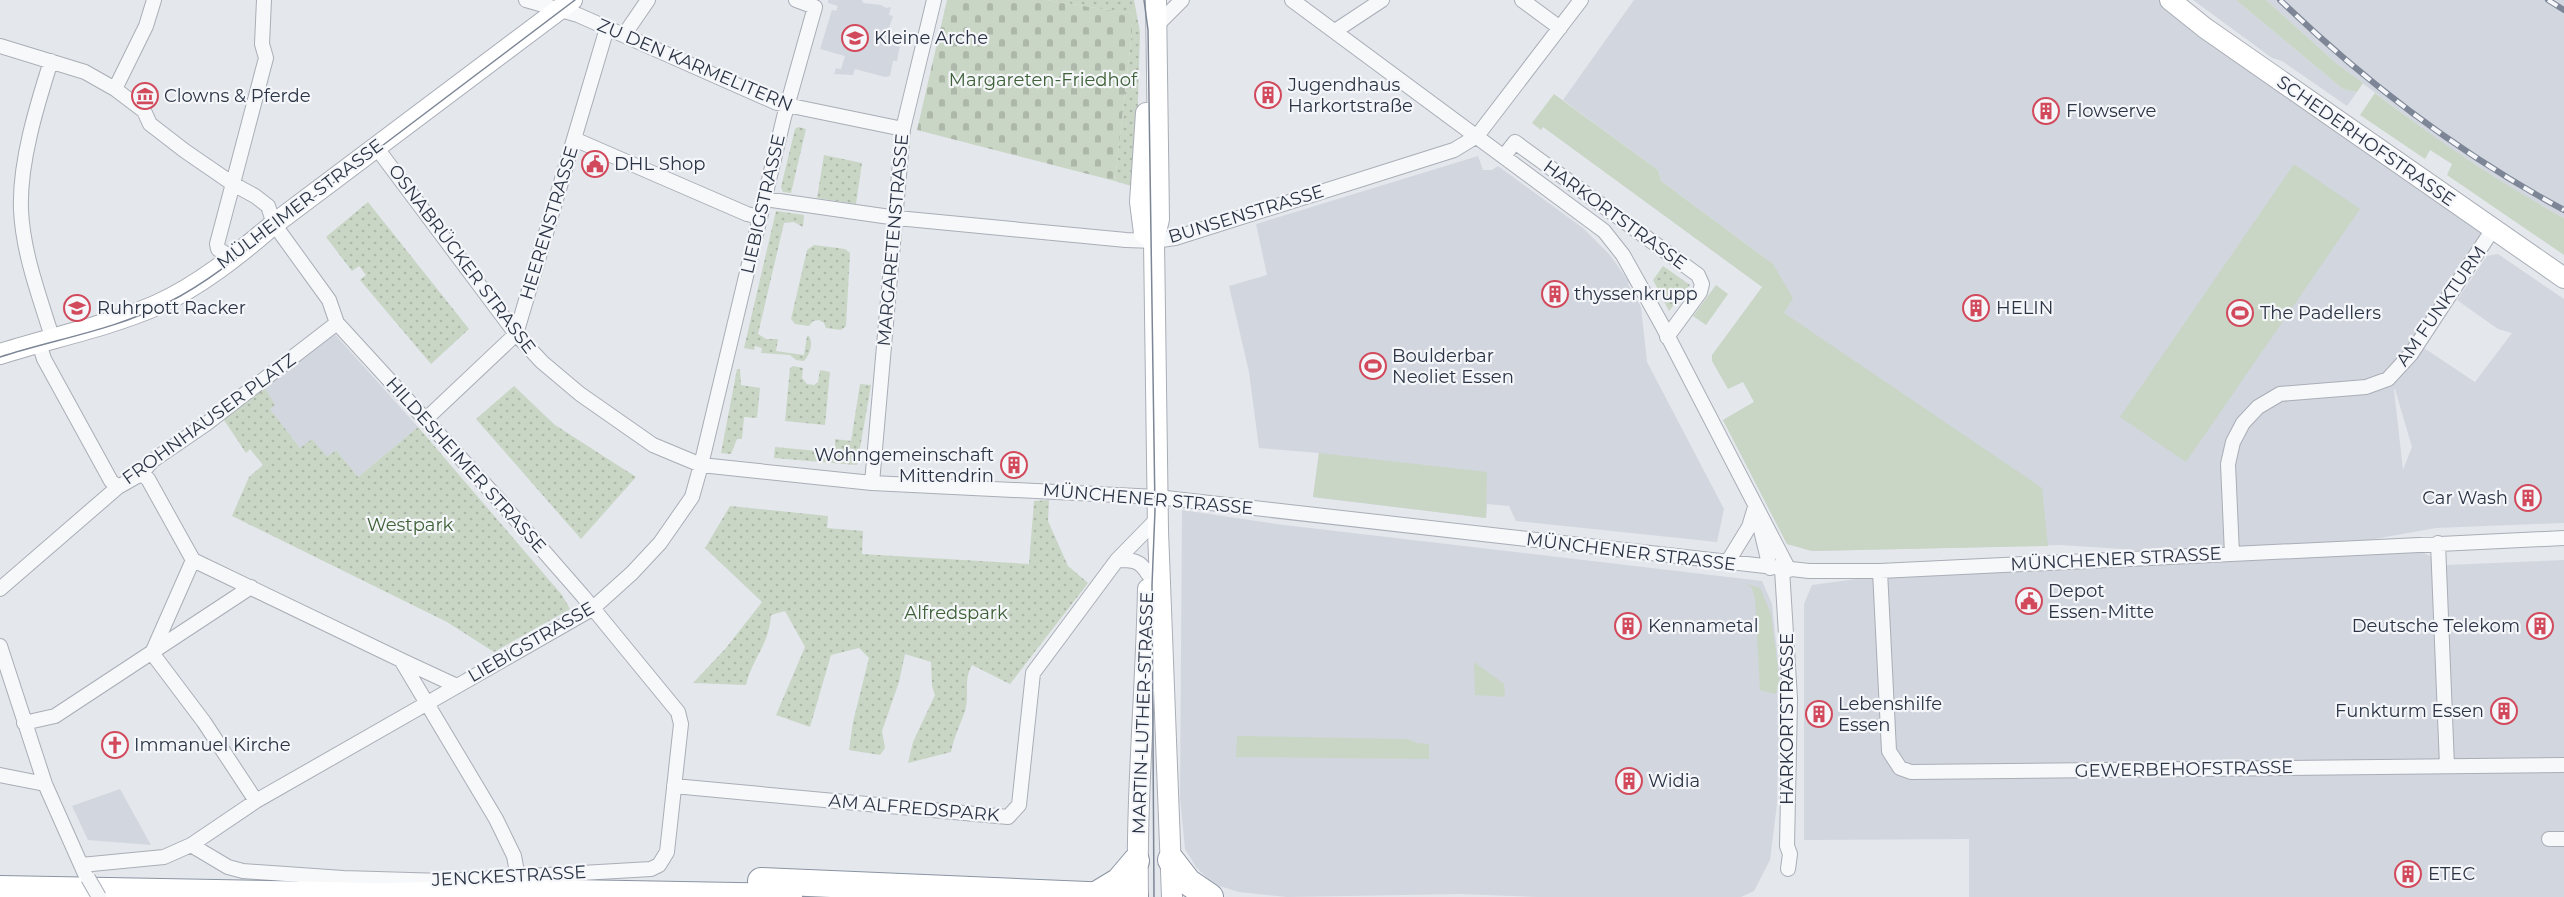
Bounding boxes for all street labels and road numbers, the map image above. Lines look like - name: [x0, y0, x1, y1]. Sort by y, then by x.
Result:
- street label: ZU DEN KARMELITERN: [594, 14, 796, 116]
- street label: SCHEDERHOFSTRASSE: [2273, 71, 2459, 211]
- street label: LIEBIGSTRASSE: [736, 132, 790, 276]
- street label: MARGARETENSTRASSE: [873, 133, 913, 347]
- street label: MÜLHEIMER STRASSE: [213, 134, 387, 274]
- street label: HEERENSTRASSE: [515, 143, 583, 303]
- street label: HARKORTSTRASSE: [1539, 156, 1691, 274]
- street label: OSNABRÜCKER STRASSE: [384, 160, 540, 358]
- street label: BUNSENSTRASSE: [1166, 180, 1326, 248]
- street label: AM FUNKTURM: [2391, 242, 2491, 370]
- street label: FROHNHAUSER PLATZ: [118, 349, 300, 489]
- street label: HILDESHEIMER STRASSE: [381, 373, 551, 557]
- street label: MÜNCHENER STRASSE: [1042, 479, 1254, 519]
- street label: MÜNCHENER STRASSE: [1525, 528, 1737, 576]
- street label: MÜNCHENER STRASSE: [2010, 542, 2222, 576]
- street label: MARTIN-LUTHER-STRASSE: [1128, 591, 1158, 835]
- street label: LIEBIGSTRASSE: [464, 597, 598, 687]
- street label: HARKORTSTRASSE: [1776, 633, 1798, 805]
- street label: GEWERBEHOFSTRASSE: [2075, 756, 2293, 782]
- street label: AM ALFREDSPARK: [828, 790, 1001, 826]
- street label: JENCKESTRASSE: [430, 861, 587, 891]

